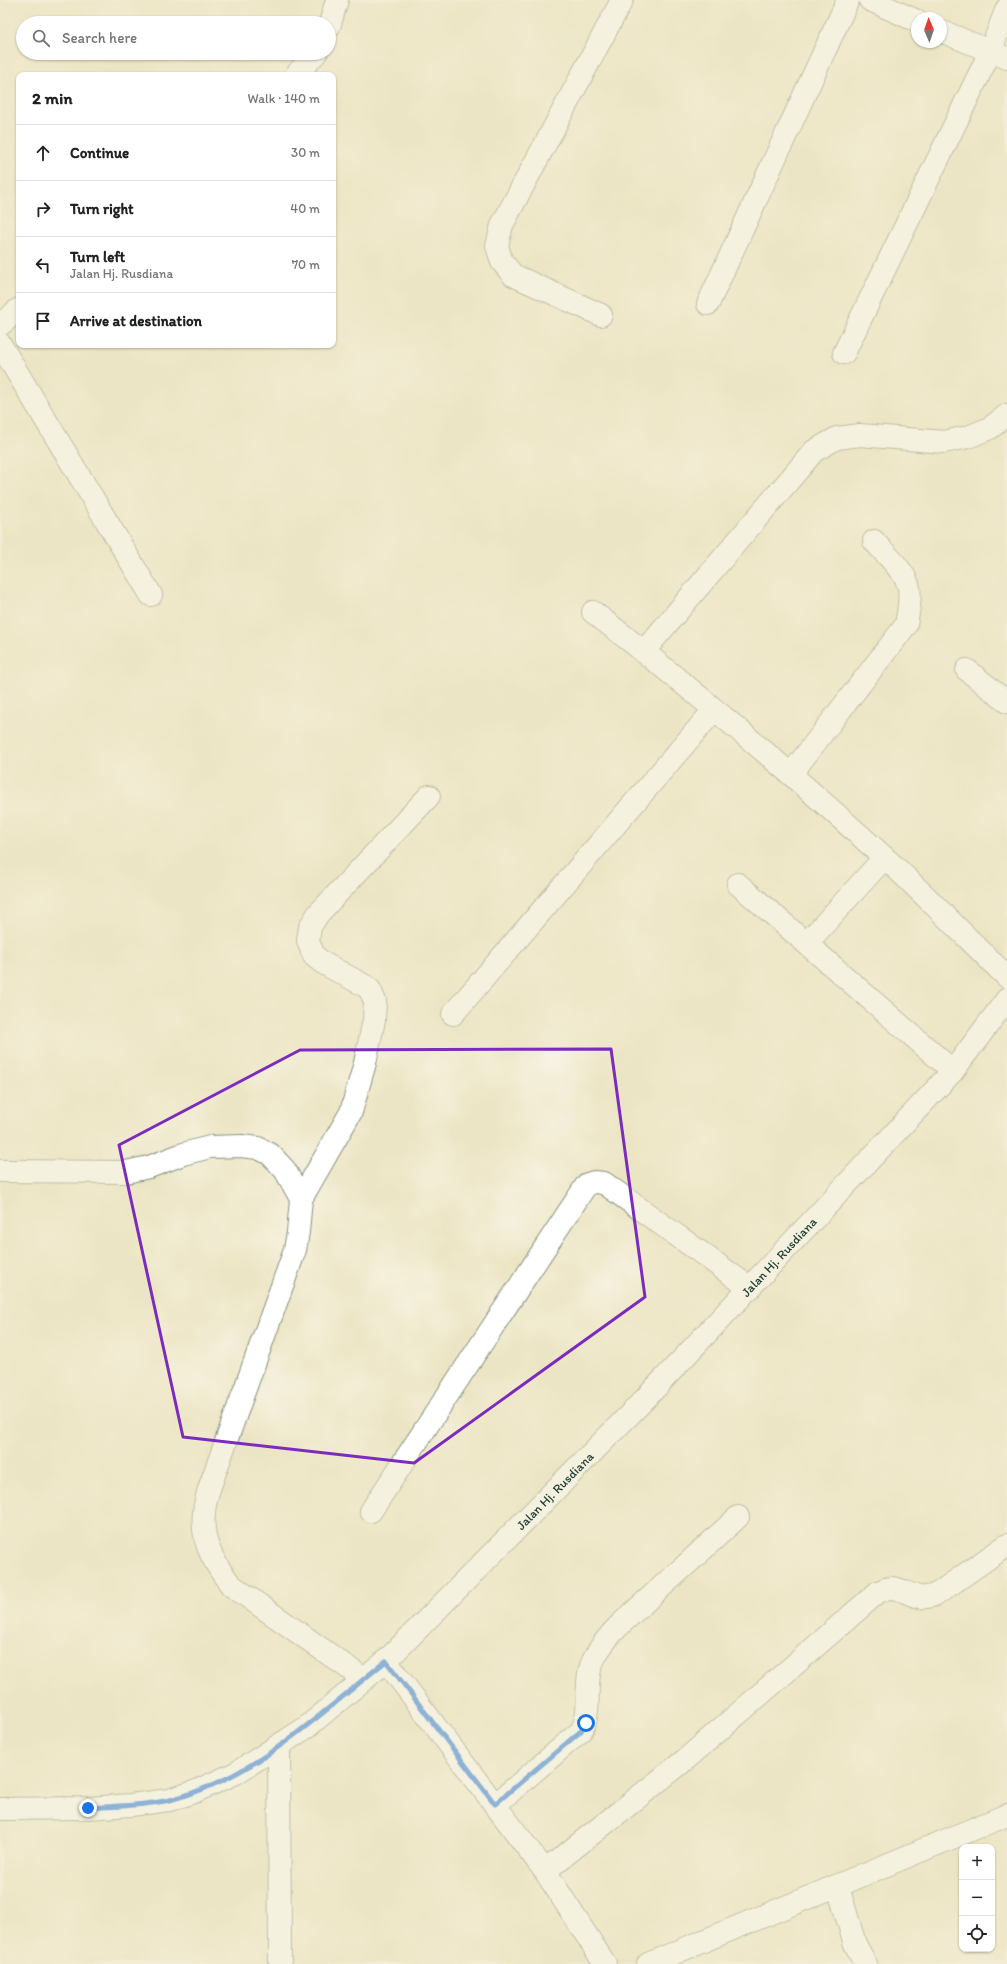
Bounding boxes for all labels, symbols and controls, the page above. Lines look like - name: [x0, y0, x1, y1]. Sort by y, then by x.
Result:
- north arrow: [911, 12, 947, 48]
- search box: [16, 16, 336, 60]
- icon: search: [30, 27, 52, 49]
- text: Search here: [62, 29, 137, 47]
- text: 2 min: [32, 88, 72, 108]
- text: Walk · 140 m: [248, 91, 320, 106]
- icon: ahead: [32, 142, 54, 164]
- text: Continue: [70, 144, 129, 162]
- text: 30 m: [291, 145, 320, 160]
- icon: right: [32, 198, 54, 220]
- text: Turn right: [70, 200, 134, 218]
- text: 40 m: [290, 201, 320, 216]
- text: Turn left: [70, 248, 125, 266]
- icon: left: [32, 254, 54, 276]
- text: 70 m: [292, 257, 320, 272]
- text: Jalan Hj. Rusdiana: [70, 266, 173, 281]
- icon: arrive: [32, 310, 54, 332]
- text: Arrive at destination: [70, 312, 202, 330]
- street label: Jalan Hj. Rusdiana: [738, 1214, 820, 1299]
- street label: Jalan Hj. Rusdiana: [513, 1448, 596, 1533]
- route start: [577, 1714, 595, 1732]
- route end: [79, 1799, 97, 1817]
- map controls: [959, 1844, 995, 1952]
- button: +: [959, 1844, 995, 1880]
- button: −: [959, 1880, 995, 1916]
- button: locate: [959, 1916, 995, 1952]

